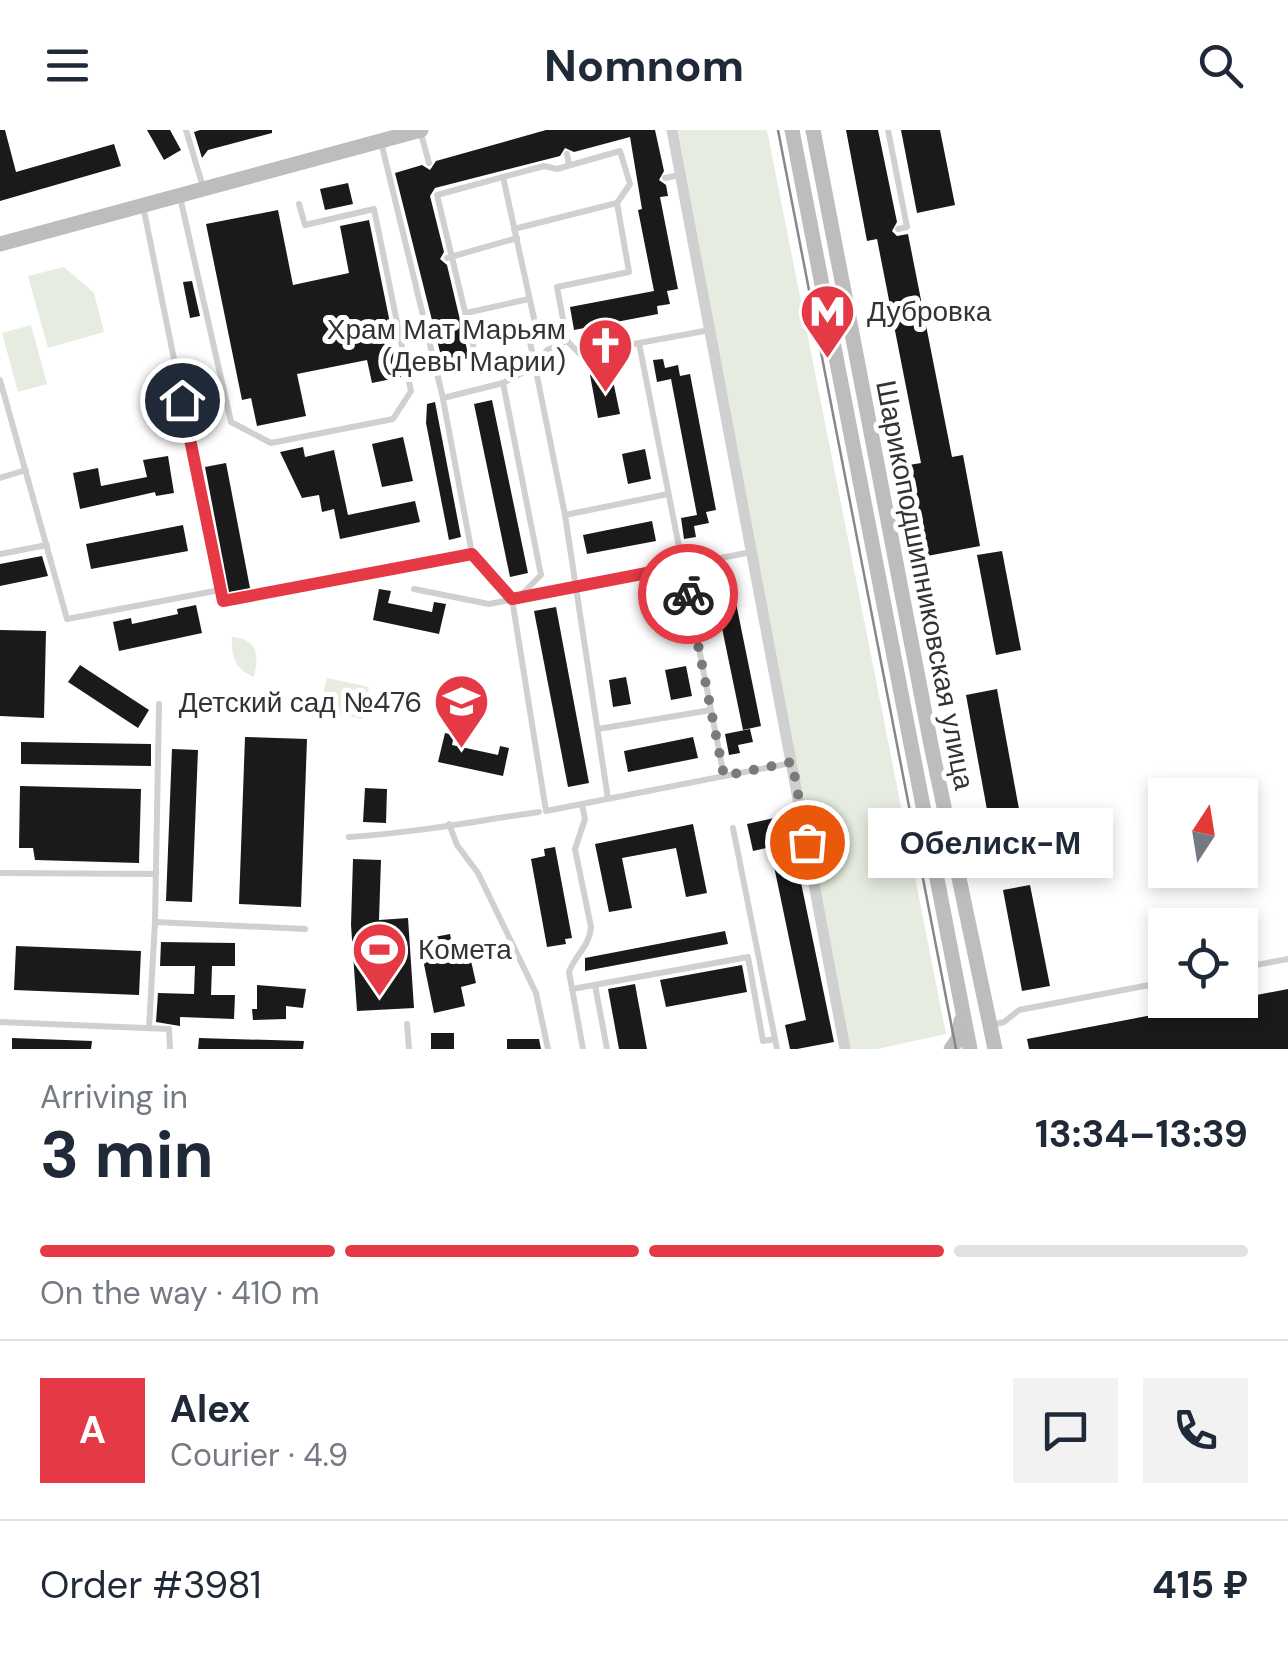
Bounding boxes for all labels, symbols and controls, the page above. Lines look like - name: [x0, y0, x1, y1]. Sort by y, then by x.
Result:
- text: Nomnom: [544, 36, 744, 95]
- icon: menu: [40, 38, 95, 93]
- icon: search: [1193, 38, 1248, 93]
- metro station icon: Дубровка: [798, 281, 858, 360]
- place label: Дубровка: [867, 293, 992, 330]
- place label: Храм Мат Марьям (Девы Марии): [327, 311, 566, 380]
- church icon: Храм Мат Марьям (Девы Марии): [575, 315, 635, 394]
- pin: [140, 358, 225, 443]
- icon: home: [155, 373, 210, 428]
- street label: Шарикоподшипниковская улица: [867, 377, 983, 793]
- courier: [638, 544, 738, 644]
- icon: bike: [661, 567, 716, 622]
- school or university icon: Детский сад №476: [431, 672, 491, 751]
- place label: Детский сад №476: [179, 684, 422, 721]
- north arrow: [1148, 778, 1258, 888]
- map controls: [1148, 778, 1258, 1018]
- pin: [765, 800, 850, 885]
- callout: Обелиск-М: [867, 807, 1112, 877]
- icon: bag: [780, 815, 835, 870]
- text: Обелиск-М: [900, 822, 1081, 864]
- button: locate: [1148, 908, 1258, 1018]
- sports icon: Комета: [349, 919, 409, 998]
- place label: Комета: [418, 931, 512, 968]
- text: Arriving in: [40, 1076, 188, 1118]
- text: 13:34–13:39: [1035, 1109, 1248, 1159]
- text: 3 min: [40, 1113, 214, 1197]
- text: On the way · 410 m: [40, 1272, 320, 1314]
- button: chat: [1013, 1378, 1118, 1483]
- button: phone: [1143, 1378, 1248, 1483]
- text: Alex: [170, 1384, 250, 1434]
- text: A: [79, 1405, 106, 1455]
- text: Courier · 4.9: [170, 1434, 348, 1476]
- text: Order #3981: [40, 1560, 262, 1610]
- text: 415 ₽: [1152, 1560, 1248, 1610]

